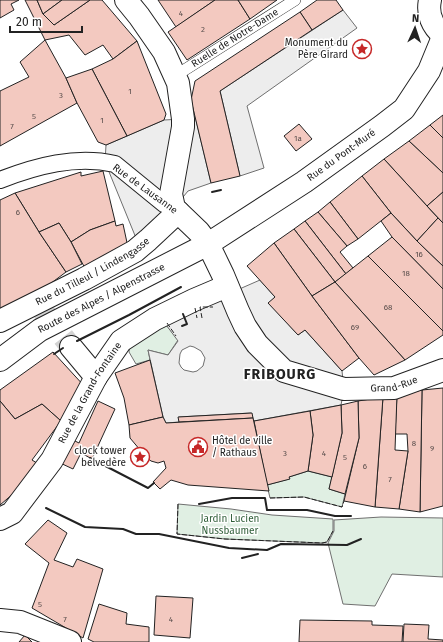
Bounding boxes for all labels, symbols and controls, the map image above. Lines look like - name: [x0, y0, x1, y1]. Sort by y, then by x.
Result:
- street label: Ruelle de Notre-Dame: [189, 6, 281, 70]
- scale bar: [10, 8, 82, 34]
- north arrow: [395, 8, 435, 48]
- house number: 4: [179, 9, 184, 18]
- text: N: [412, 12, 419, 25]
- text: 20 m: [16, 15, 42, 29]
- house number: 2: [201, 25, 205, 34]
- place label: Monument du Père Girard: [285, 37, 348, 61]
- place icon: Monument du Père Girard: [351, 38, 373, 60]
- house number: 1: [128, 87, 132, 96]
- house number: 3: [59, 91, 63, 100]
- house number: 5: [32, 112, 36, 121]
- house number: 1: [100, 116, 104, 125]
- house number: 7: [10, 122, 14, 131]
- street label: Rue du Pont-Muré: [305, 127, 378, 184]
- house number: 1a: [294, 134, 302, 143]
- street label: Rue de Lausanne: [110, 161, 180, 217]
- house number: 6: [16, 208, 20, 217]
- street label: Rue du Tilleul / Lindengasse: [33, 235, 152, 308]
- house number: 16: [415, 250, 423, 259]
- street label: Route des Alpes / Alpenstrasse: [36, 261, 167, 336]
- house number: 18: [402, 269, 411, 278]
- house number: 68: [384, 303, 393, 312]
- house number: 69: [351, 323, 359, 332]
- street label: Rue de la Grand-Fontaine: [56, 340, 124, 446]
- district label: FRIBOURG: [244, 366, 316, 383]
- street label: Grand-Rue: [370, 374, 419, 394]
- place label: Hôtel de ville / Rathaus: [212, 435, 272, 459]
- public building icon: Hôtel de ville / Rathaus: [187, 436, 209, 458]
- house number: 8: [412, 439, 417, 448]
- house number: 9: [430, 444, 434, 453]
- place label: clock tower belvedère: [74, 445, 126, 469]
- place icon: clock tower belvedère: [129, 446, 151, 468]
- house number: 3: [283, 449, 287, 458]
- house number: 4: [322, 449, 327, 458]
- house number: 5: [343, 453, 347, 462]
- house number: 6: [363, 462, 367, 471]
- house number: 7: [388, 475, 392, 484]
- park label: Jardin Lucien Nussbaumer: [201, 513, 259, 537]
- house number: 5: [38, 600, 42, 609]
- house number: 7: [63, 615, 67, 624]
- house number: 4: [169, 615, 174, 624]

